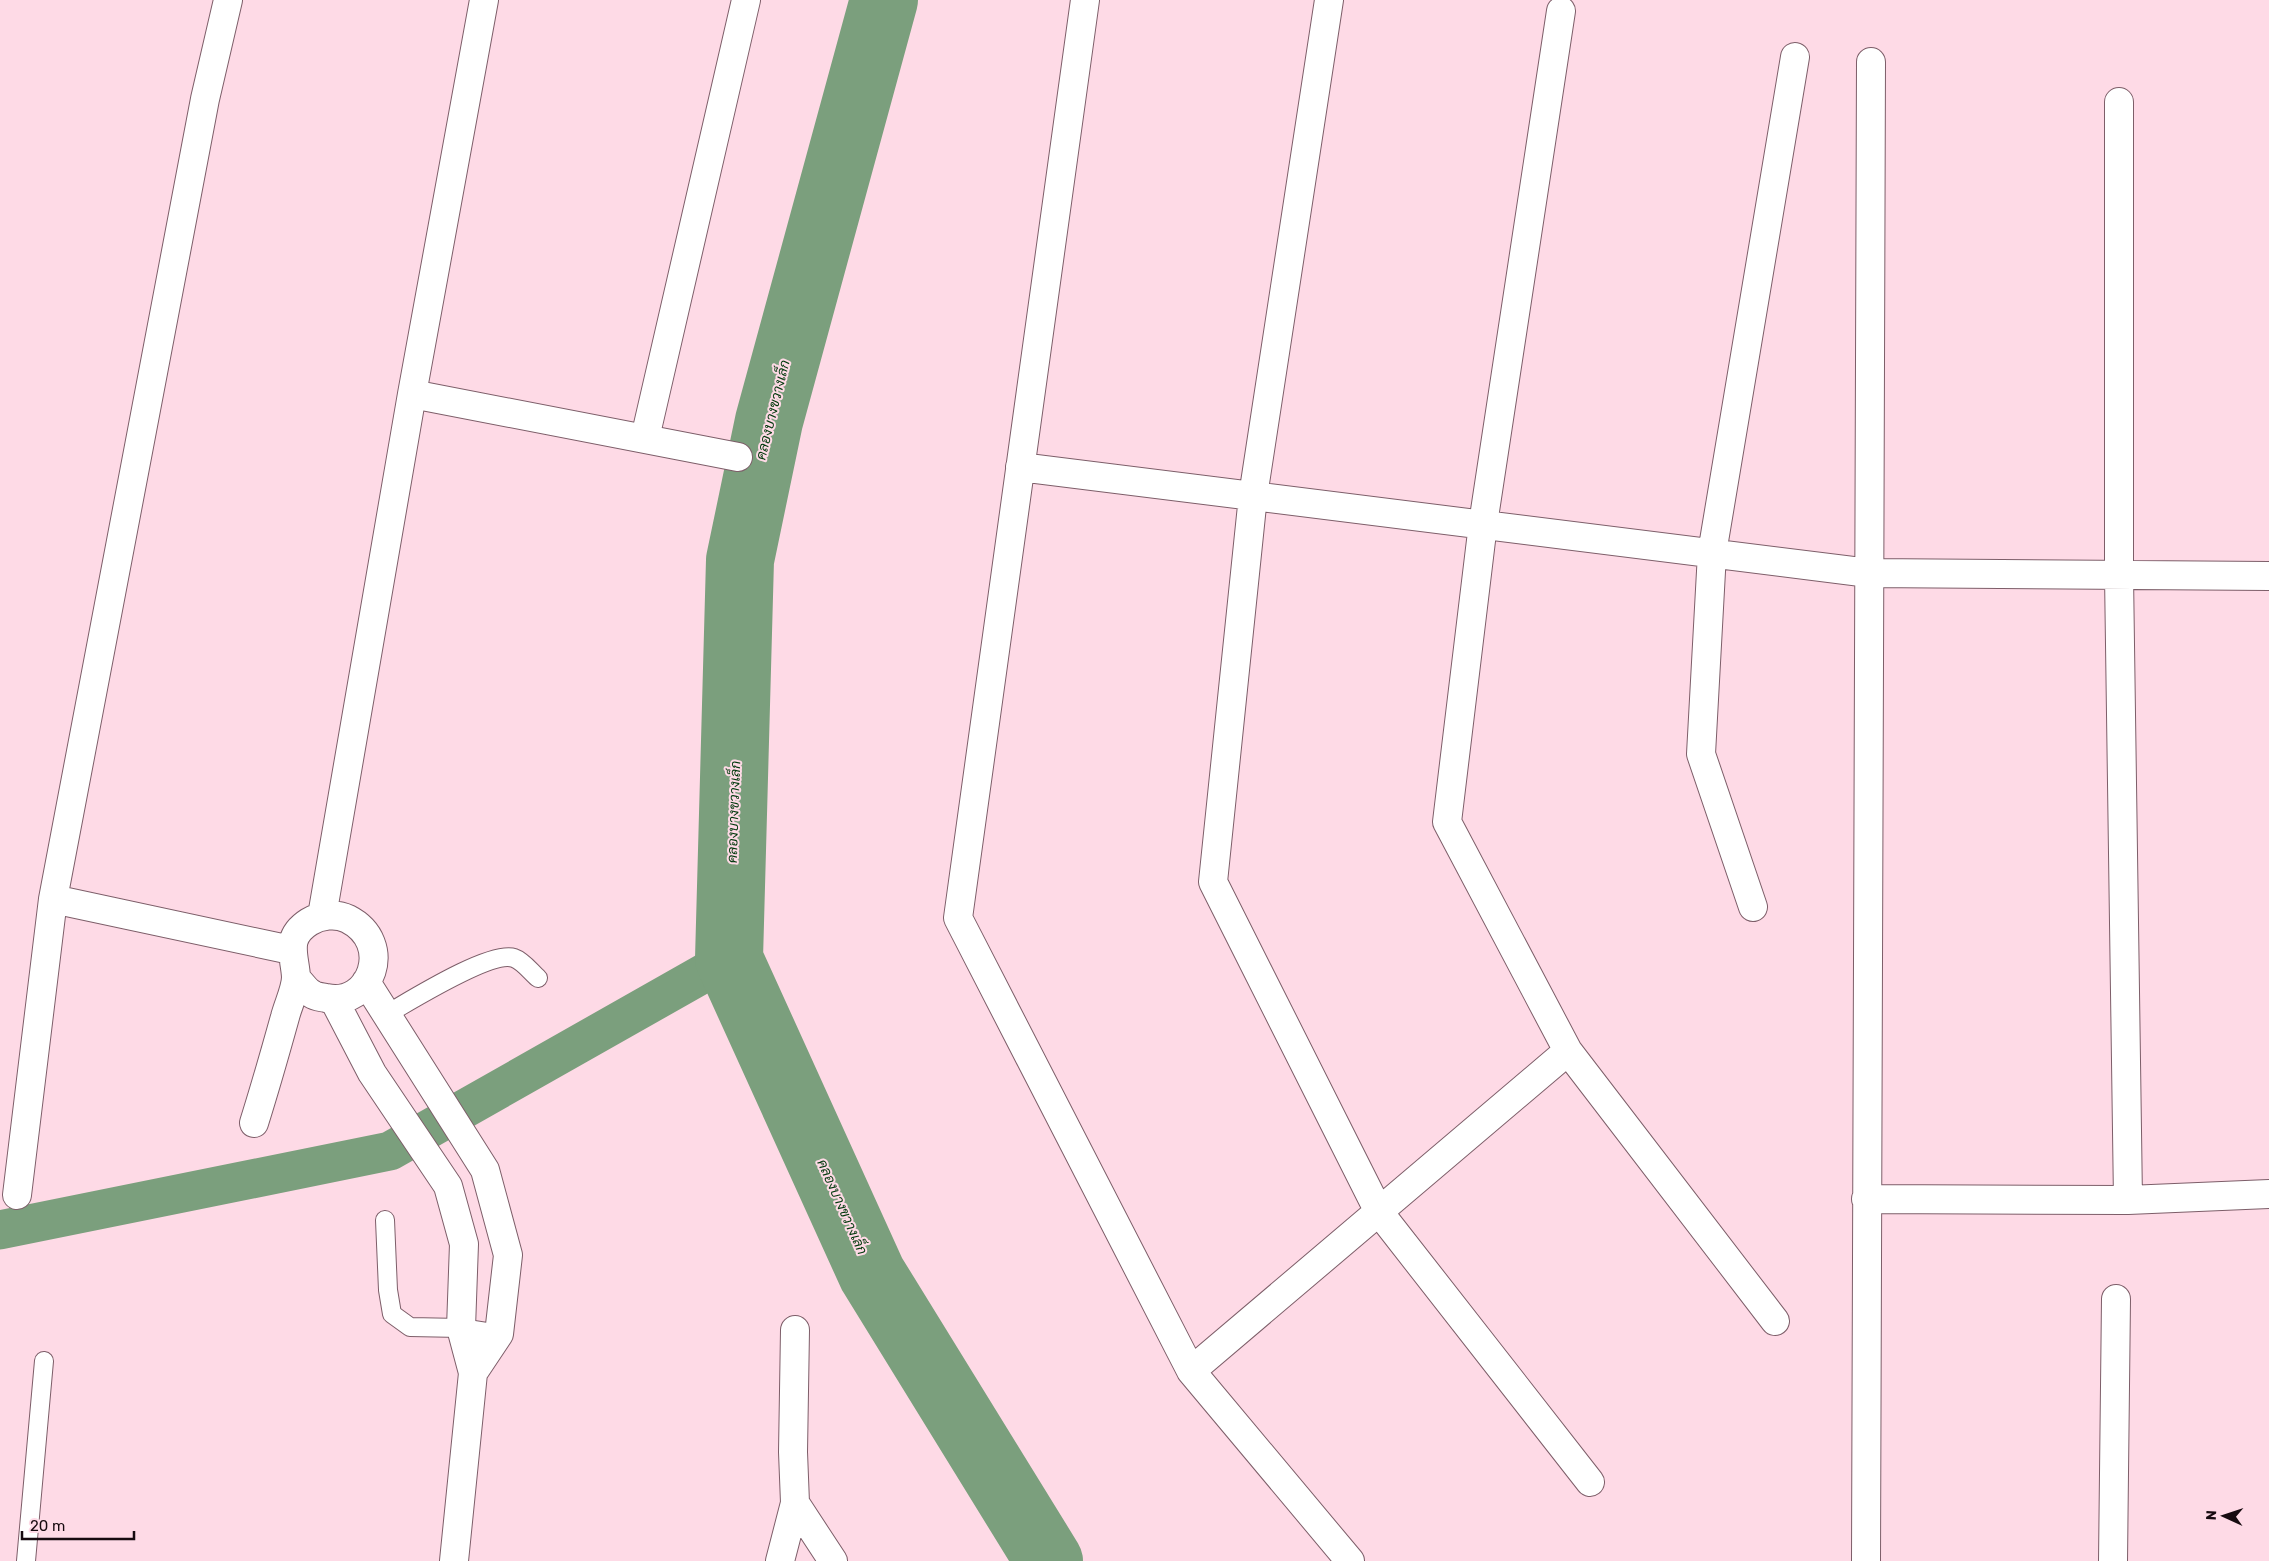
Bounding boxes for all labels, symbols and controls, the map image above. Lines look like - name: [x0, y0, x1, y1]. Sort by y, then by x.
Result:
- water label: คลองบางขวางเล็ก: [751, 358, 794, 462]
- water label: คลองบางขวางเล็ก: [723, 760, 744, 863]
- water label: คลองบางขวางเล็ก: [813, 1156, 872, 1257]
- north arrow: [2199, 1491, 2249, 1541]
- scale bar: [22, 1508, 135, 1540]
- text: N: [2203, 1510, 2220, 1521]
- text: 20 m: [30, 1517, 65, 1535]

